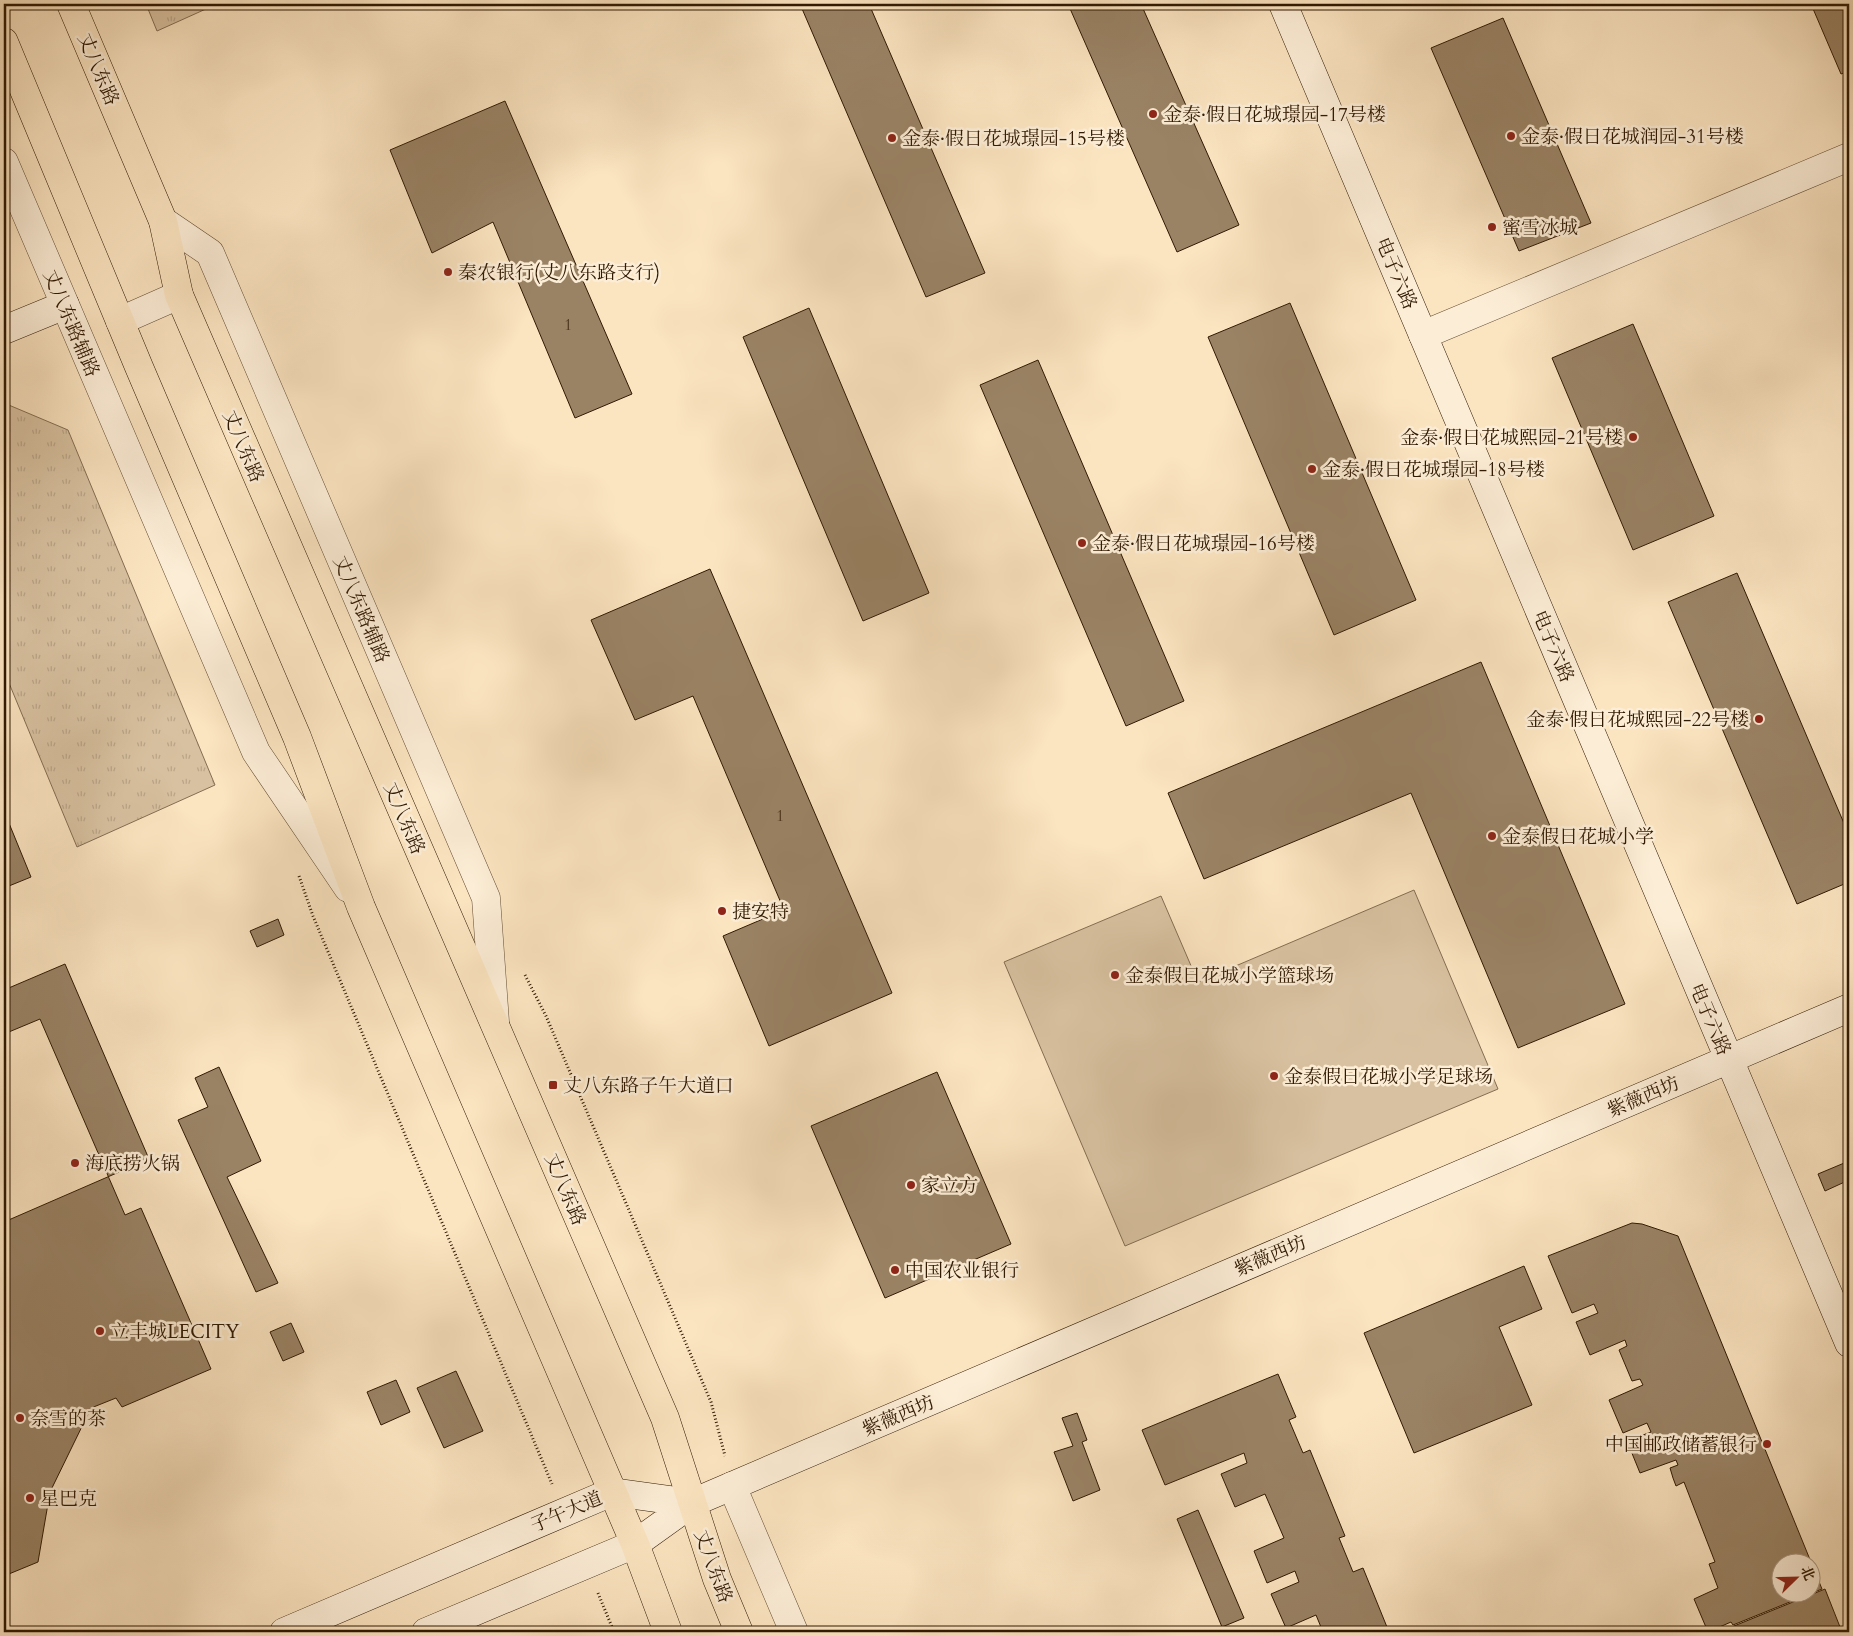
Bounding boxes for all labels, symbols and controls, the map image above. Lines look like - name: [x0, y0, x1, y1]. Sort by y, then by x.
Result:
- street label: 丈八东路: [71, 29, 125, 109]
- place label: 金泰·假日花城璟园-17号楼: [1163, 102, 1386, 128]
- marker: 金泰·假日花城璟园-17号楼: [1147, 108, 1159, 120]
- place label: 金泰·假日花城润园-31号楼: [1521, 124, 1744, 150]
- place label: 金泰·假日花城璟园-15号楼: [902, 126, 1125, 152]
- marker: 金泰·假日花城润园-31号楼: [1505, 130, 1517, 142]
- marker: 金泰·假日花城璟园-15号楼: [886, 132, 898, 144]
- place label: 蜜雪冰城: [1502, 215, 1578, 241]
- marker: 蜜雪冰城: [1486, 221, 1498, 233]
- street label: 电子六路: [1369, 233, 1423, 313]
- place label: 秦农银行(丈八东路支行): [458, 260, 660, 286]
- street label: 丈八东路辅路: [37, 266, 105, 381]
- marker: 秦农银行(丈八东路支行): [442, 266, 454, 278]
- house number: 1: [564, 314, 572, 336]
- street label: 丈八东路: [216, 406, 270, 486]
- place label: 金泰·假日花城熙园-21号楼: [1400, 425, 1623, 451]
- marker: 金泰·假日花城熙园-21号楼: [1627, 431, 1639, 443]
- place label: 金泰·假日花城璟园-18号楼: [1322, 457, 1545, 483]
- marker: 金泰·假日花城璟园-18号楼: [1306, 463, 1318, 475]
- place label: 金泰·假日花城璟园-16号楼: [1092, 531, 1315, 557]
- marker: 金泰·假日花城璟园-16号楼: [1076, 537, 1088, 549]
- street label: 丈八东路辅路: [327, 552, 395, 667]
- street label: 电子六路: [1526, 606, 1580, 686]
- place label: 金泰·假日花城熙园-22号楼: [1526, 707, 1749, 733]
- marker: 金泰·假日花城熙园-22号楼: [1753, 713, 1765, 725]
- street label: 丈八东路: [377, 778, 431, 858]
- house number: 1: [776, 805, 784, 827]
- place label: 金泰假日花城小学: [1502, 824, 1654, 850]
- marker: 金泰假日花城小学: [1486, 830, 1498, 842]
- place label: 捷安特: [732, 899, 789, 925]
- marker: 捷安特: [716, 905, 728, 917]
- place label: 金泰假日花城小学篮球场: [1125, 963, 1334, 989]
- marker: 金泰假日花城小学篮球场: [1109, 969, 1121, 981]
- street label: 电子六路: [1683, 979, 1737, 1059]
- place label: 金泰假日花城小学足球场: [1284, 1064, 1493, 1090]
- marker: 金泰假日花城小学足球场: [1268, 1070, 1280, 1082]
- street label: 紫薇西坊: [1603, 1070, 1683, 1124]
- place label: 丈八东路子午大道口: [563, 1073, 734, 1099]
- marker: 丈八东路子午大道口: [547, 1079, 559, 1091]
- street label: 丈八东路: [538, 1149, 592, 1229]
- place label: 海底捞火锅: [85, 1151, 180, 1177]
- marker: 海底捞火锅: [69, 1157, 81, 1169]
- place label: 家立方: [921, 1173, 978, 1199]
- marker: 家立方: [905, 1179, 917, 1191]
- street label: 紫薇西坊: [1230, 1229, 1310, 1283]
- place label: 中国农业银行: [905, 1258, 1019, 1284]
- marker: 中国农业银行: [889, 1264, 901, 1276]
- place label: 立丰城LECITY: [110, 1319, 240, 1345]
- marker: 立丰城LECITY: [94, 1325, 106, 1337]
- street label: 紫薇西坊: [858, 1389, 938, 1443]
- place label: 奈雪的茶: [30, 1406, 106, 1432]
- marker: 奈雪的茶: [14, 1412, 26, 1424]
- place label: 中国邮政储蓄银行: [1605, 1432, 1757, 1458]
- marker: 中国邮政储蓄银行: [1761, 1438, 1773, 1450]
- street label: 子午大道: [526, 1485, 606, 1539]
- place label: 星巴克: [40, 1486, 97, 1512]
- marker: 星巴克: [24, 1492, 36, 1504]
- street label: 丈八东路: [688, 1526, 738, 1607]
- north arrow: [1770, 1554, 1820, 1604]
- text: 北: [1796, 1563, 1819, 1583]

